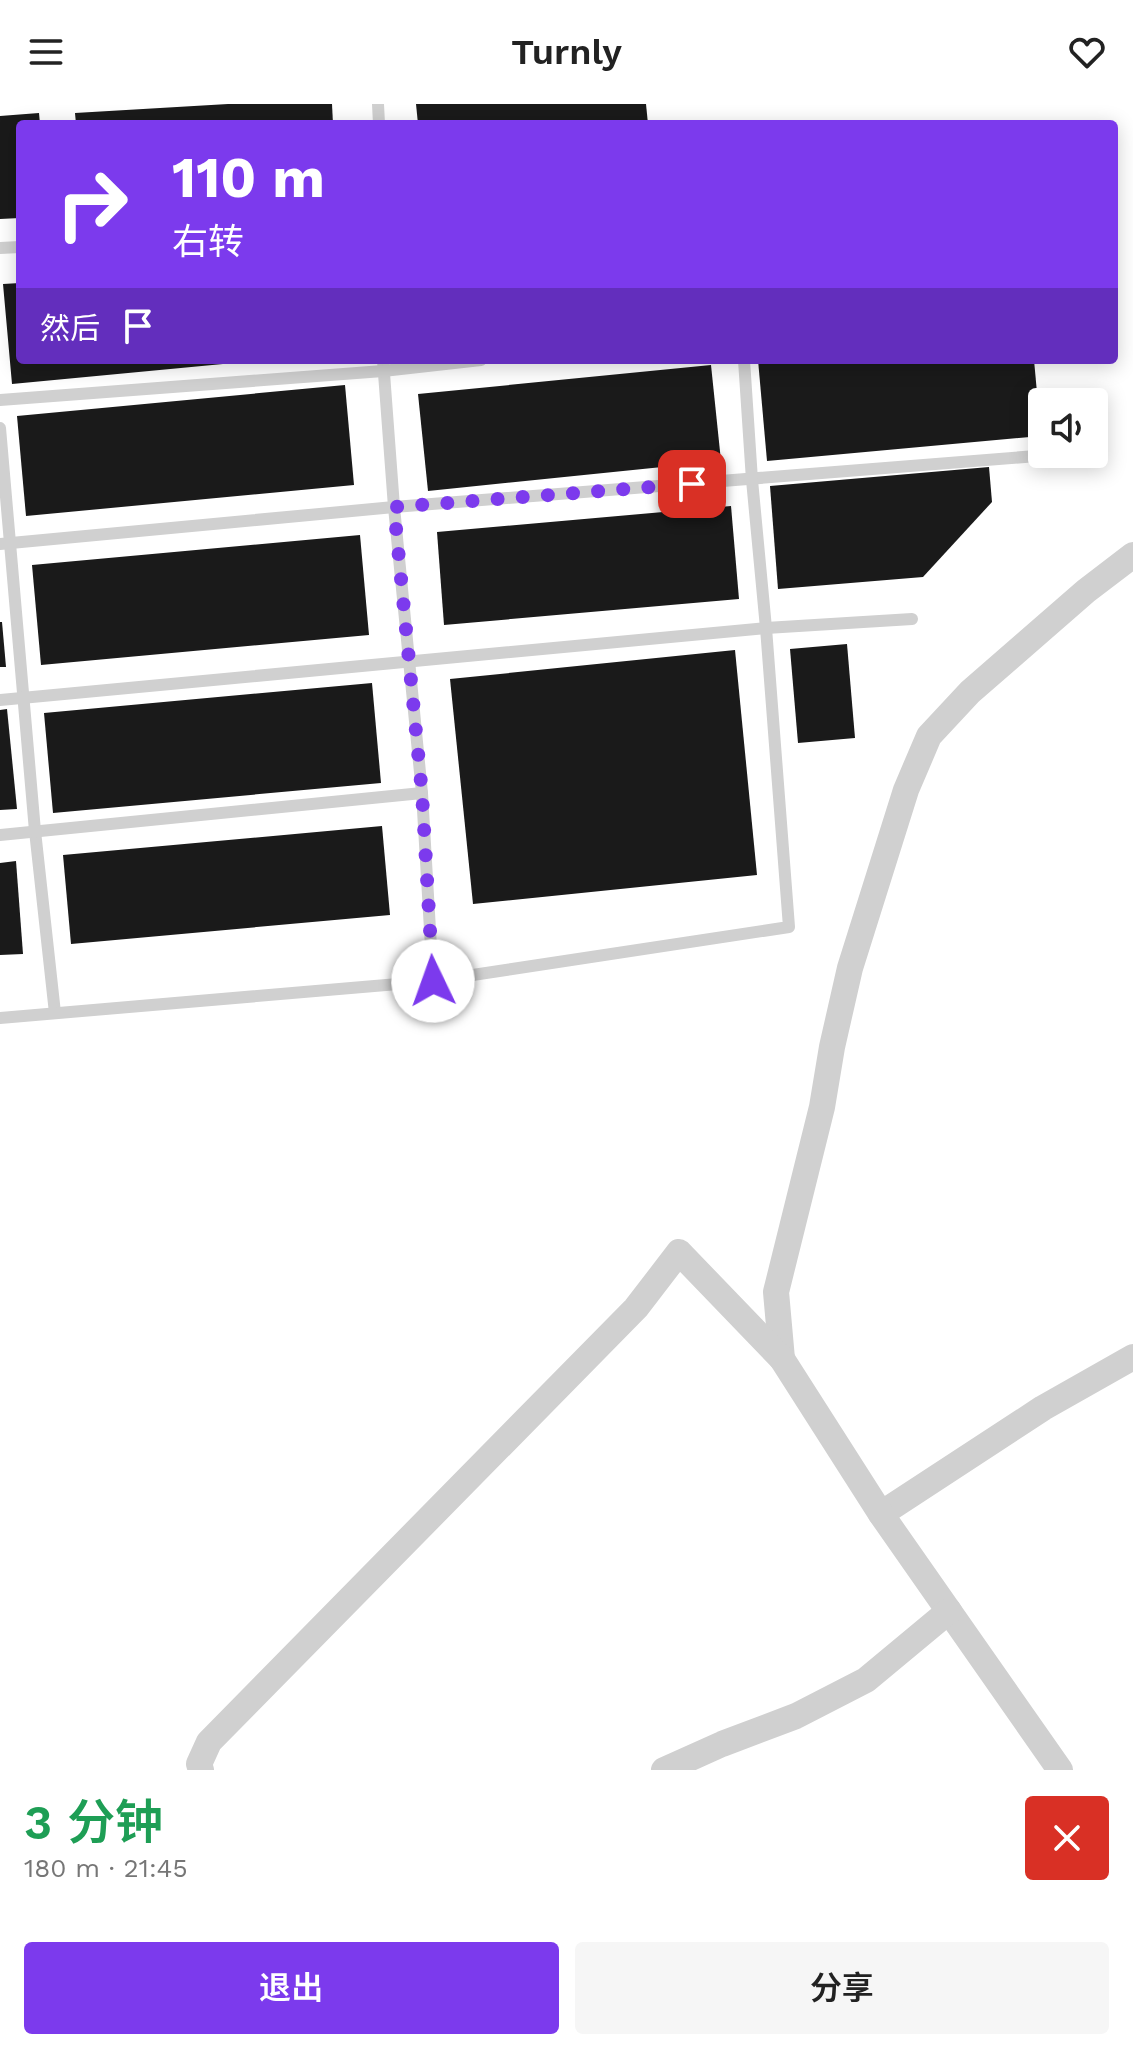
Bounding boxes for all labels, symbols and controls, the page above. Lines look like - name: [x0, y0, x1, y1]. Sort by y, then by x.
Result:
- icon: menu: [24, 30, 68, 74]
- icon: heart: [1065, 30, 1109, 74]
- text: Turnly: [511, 31, 622, 73]
- text: 110 m: [172, 145, 325, 211]
- icon: right: [40, 152, 144, 256]
- text: 右转: [172, 221, 244, 263]
- icon: arrive: [116, 304, 160, 348]
- text: 然后: [40, 311, 100, 346]
- map controls: [1028, 388, 1108, 468]
- button: sound: [1028, 388, 1108, 468]
- pin: [658, 450, 726, 518]
- icon: arrive: [670, 462, 714, 506]
- position arrow: [391, 939, 475, 1023]
- text: 3 分钟: [24, 1794, 163, 1851]
- button: close: [1025, 1796, 1109, 1880]
- text: 180 m · 21:45: [24, 1853, 188, 1883]
- button: 退出: [24, 1942, 559, 2034]
- button: 分享: [575, 1942, 1109, 2034]

